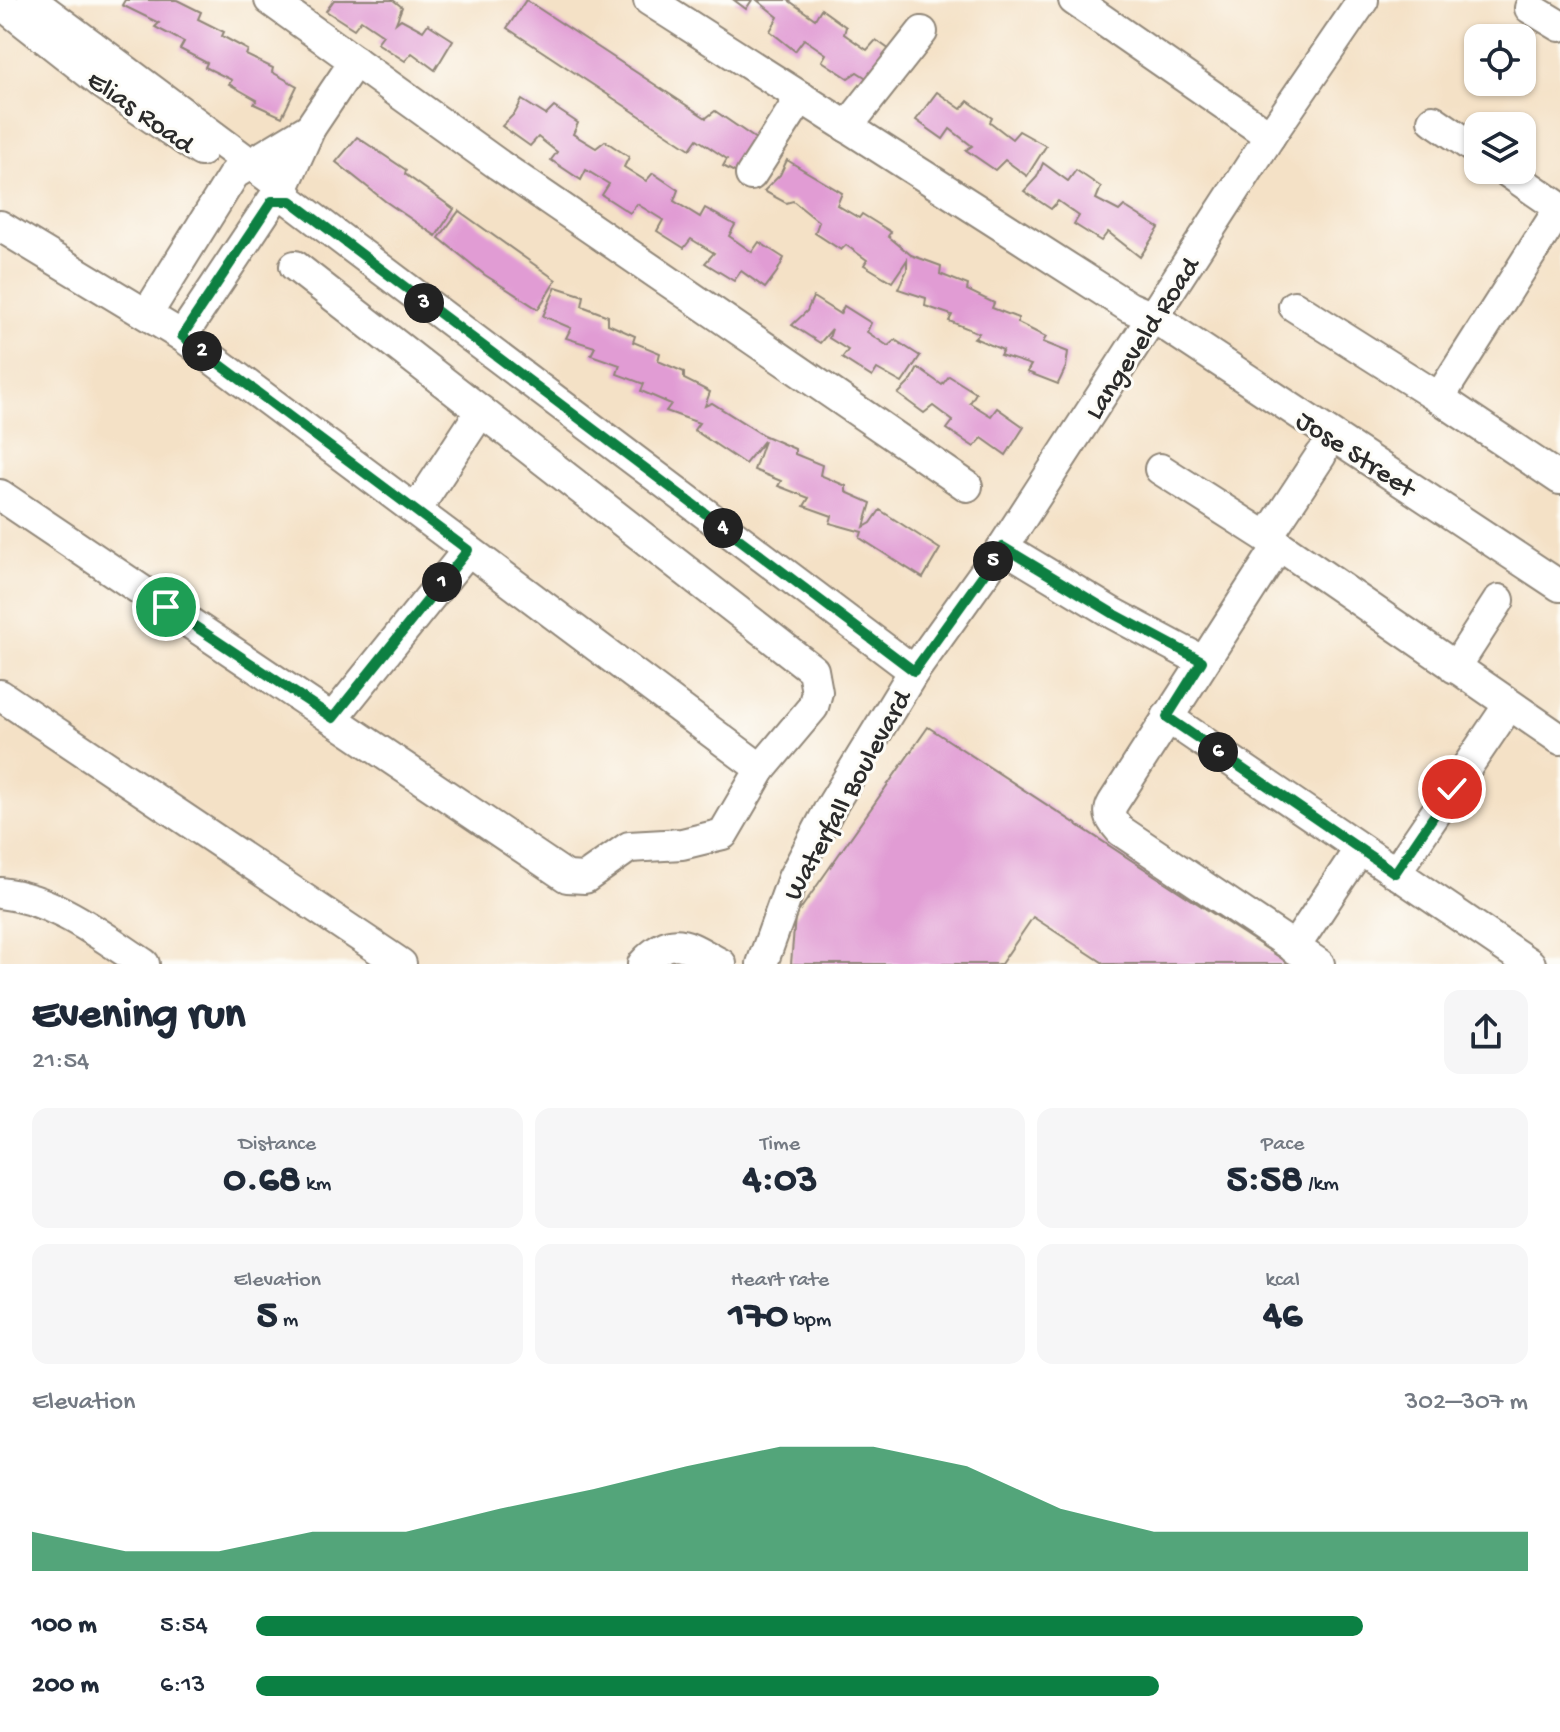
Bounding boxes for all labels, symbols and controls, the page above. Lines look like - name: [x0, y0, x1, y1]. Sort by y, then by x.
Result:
- map controls: [1464, 24, 1536, 184]
- button: locate: [1464, 24, 1536, 96]
- street label: Elias Road: [79, 65, 202, 164]
- button: layers: [1464, 112, 1536, 184]
- street label: Langeveld Road: [1079, 250, 1210, 427]
- pin: 3: [404, 283, 444, 323]
- text: 3: [418, 290, 430, 316]
- pin: 2: [182, 331, 222, 371]
- text: 2: [197, 338, 207, 364]
- street label: Jose Street: [1289, 405, 1422, 508]
- pin: 4: [703, 508, 743, 548]
- text: 4: [718, 515, 728, 541]
- pin: 5: [973, 541, 1013, 581]
- text: 5: [987, 548, 999, 574]
- pin: 1: [422, 562, 462, 602]
- text: 1: [438, 569, 446, 595]
- pin: [132, 573, 200, 641]
- icon: arrive: [144, 585, 188, 629]
- street label: Waterfall Boulevard: [778, 683, 922, 907]
- pin: 6: [1198, 732, 1238, 772]
- text: 6: [1212, 739, 1224, 765]
- pin: [1418, 755, 1486, 823]
- icon: check: [1430, 767, 1474, 811]
- button: share: [1444, 990, 1528, 1074]
- text: Evening run: [32, 991, 245, 1043]
- text: 21:54: [32, 1047, 89, 1078]
- text: Distance: [238, 1132, 316, 1158]
- text: Time: [760, 1132, 800, 1158]
- text: Pace: [1261, 1132, 1304, 1158]
- text: 0.68: [223, 1158, 301, 1205]
- text: 4:03: [743, 1158, 817, 1205]
- text: 5:58: [1226, 1158, 1303, 1205]
- text: km: [301, 1172, 331, 1198]
- text: /km: [1303, 1172, 1339, 1198]
- text: Elevation: [234, 1268, 321, 1294]
- text: Heart rate: [731, 1268, 829, 1294]
- text: kcal: [1265, 1268, 1300, 1294]
- text: 5: [256, 1294, 277, 1341]
- text: 170: [729, 1294, 788, 1341]
- text: 46: [1263, 1294, 1302, 1341]
- text: m: [277, 1308, 298, 1334]
- text: bpm: [788, 1308, 831, 1334]
- text: Elevation: [32, 1388, 135, 1419]
- text: 302–307 m: [1405, 1388, 1528, 1419]
- text: 100 m: [32, 1611, 97, 1642]
- text: 5:54: [160, 1611, 208, 1642]
- text: 200 m: [32, 1671, 99, 1702]
- text: 6:13: [160, 1671, 205, 1702]

